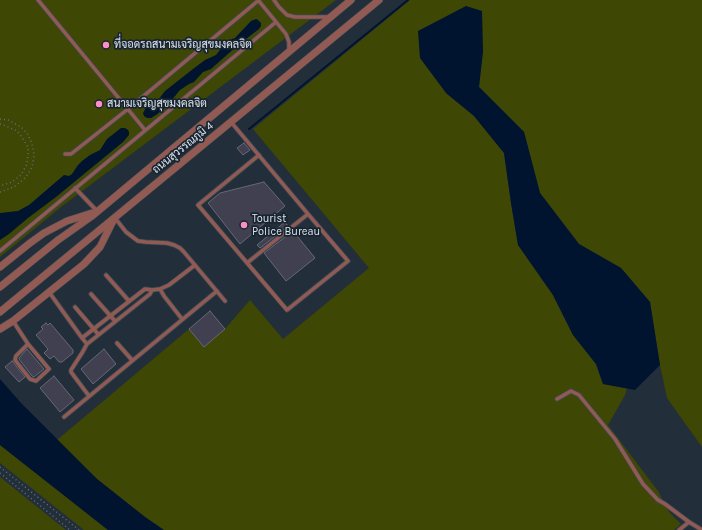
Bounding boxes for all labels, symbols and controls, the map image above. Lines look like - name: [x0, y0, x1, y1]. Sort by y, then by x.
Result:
- place label: ที่จอดรถสนามเจริญสุขมงคลจิต: [114, 38, 252, 52]
- marker: ที่จอดรถสนามเจริญสุขมงคลจิต: [101, 40, 111, 50]
- place label: สนามเจริญสุขมงคลจิต: [107, 97, 207, 111]
- marker: สนามเจริญสุขมงคลจิต: [94, 99, 104, 109]
- street label: ถนนสุวรรณภูมิ 4: [150, 119, 216, 177]
- place label: Tourist Police Bureau: [252, 212, 320, 238]
- marker: Tourist Police Bureau: [239, 220, 249, 230]

